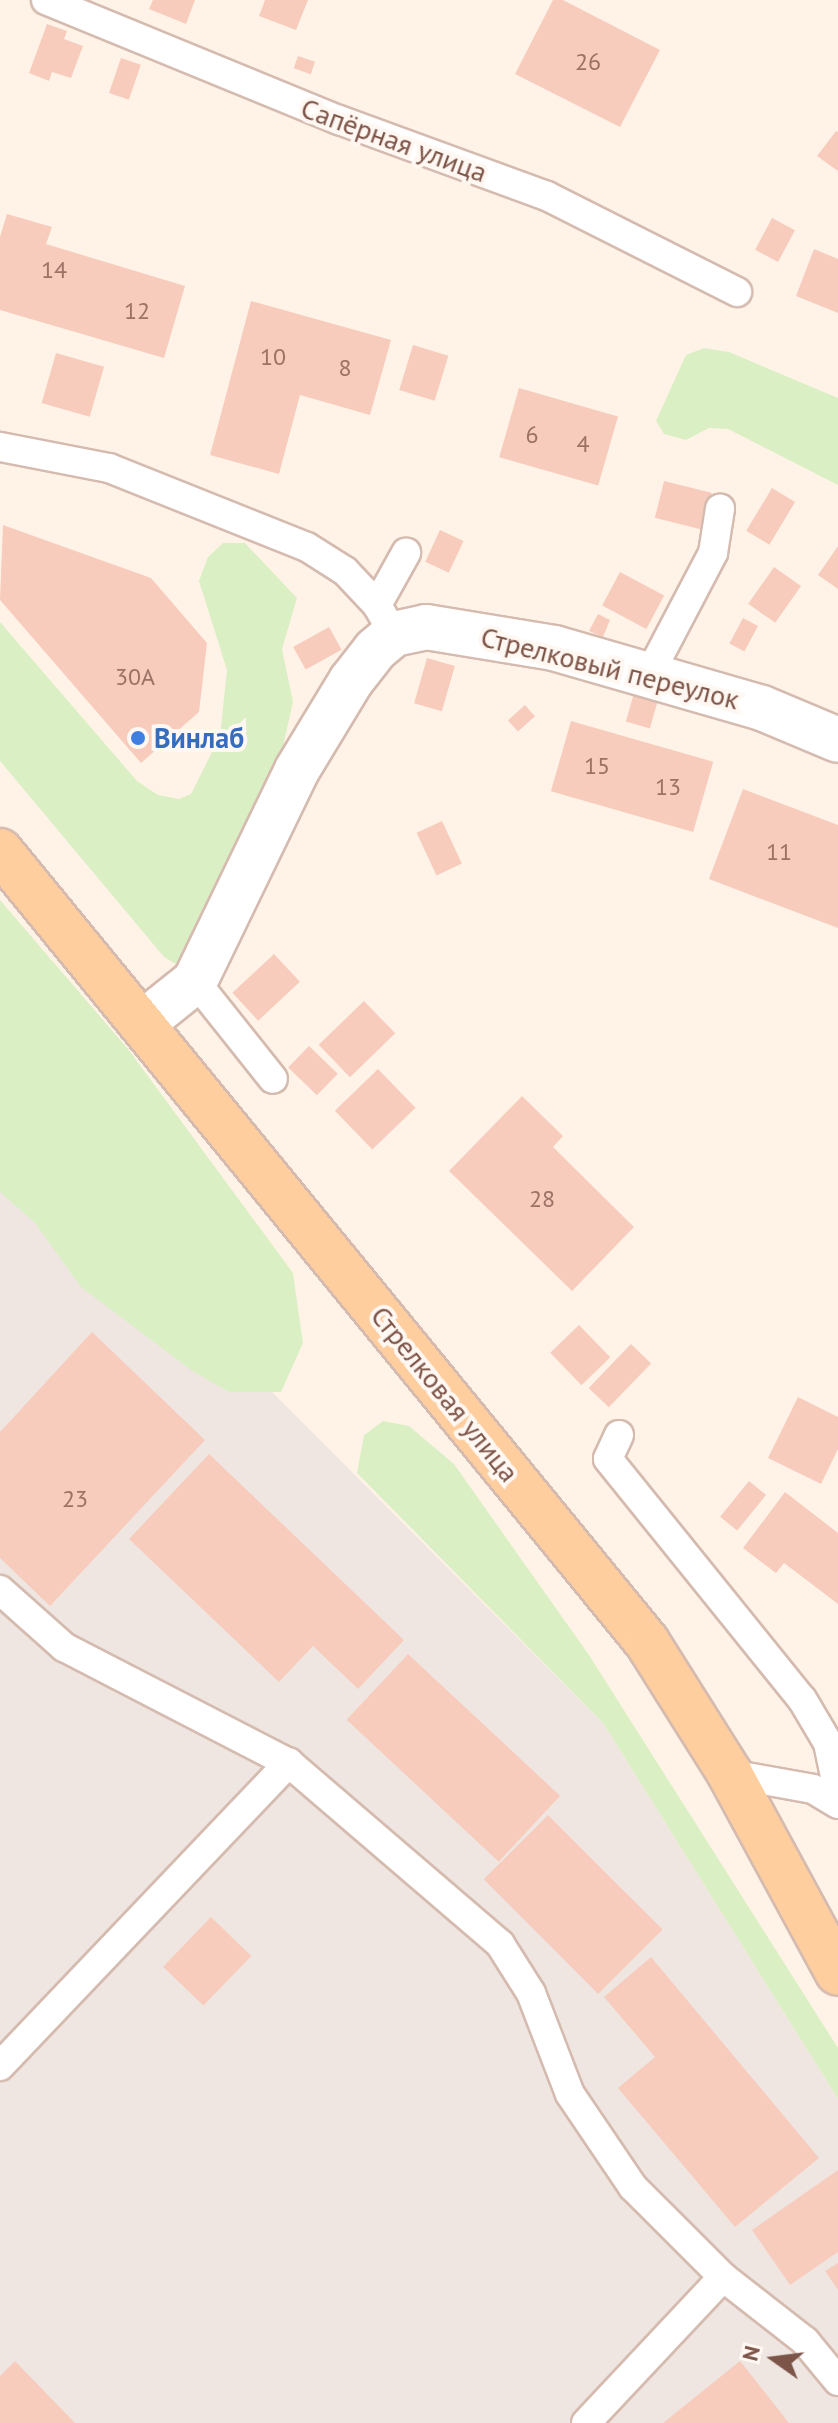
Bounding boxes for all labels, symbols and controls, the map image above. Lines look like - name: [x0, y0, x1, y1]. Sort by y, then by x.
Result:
- house number: 26: [575, 48, 601, 76]
- street label: Сапёрная улица: [297, 91, 491, 189]
- house number: 14: [41, 256, 67, 284]
- house number: 12: [124, 297, 150, 325]
- house number: 10: [260, 343, 286, 371]
- house number: 8: [338, 354, 352, 382]
- house number: 6: [525, 421, 539, 449]
- house number: 4: [576, 430, 590, 458]
- street label: Стрелковый переулок: [477, 620, 743, 716]
- house number: 30А: [115, 663, 155, 691]
- place label: Винлаб: [154, 721, 244, 755]
- marker: Винлаб: [129, 729, 147, 747]
- house number: 15: [584, 752, 610, 780]
- house number: 13: [655, 773, 681, 801]
- house number: 11: [766, 838, 792, 866]
- house number: 28: [529, 1185, 555, 1213]
- street label: Стрелковая улица: [364, 1299, 526, 1489]
- house number: 23: [62, 1485, 88, 1513]
- north arrow: [734, 2319, 814, 2399]
- text: N: [735, 2343, 766, 2364]

